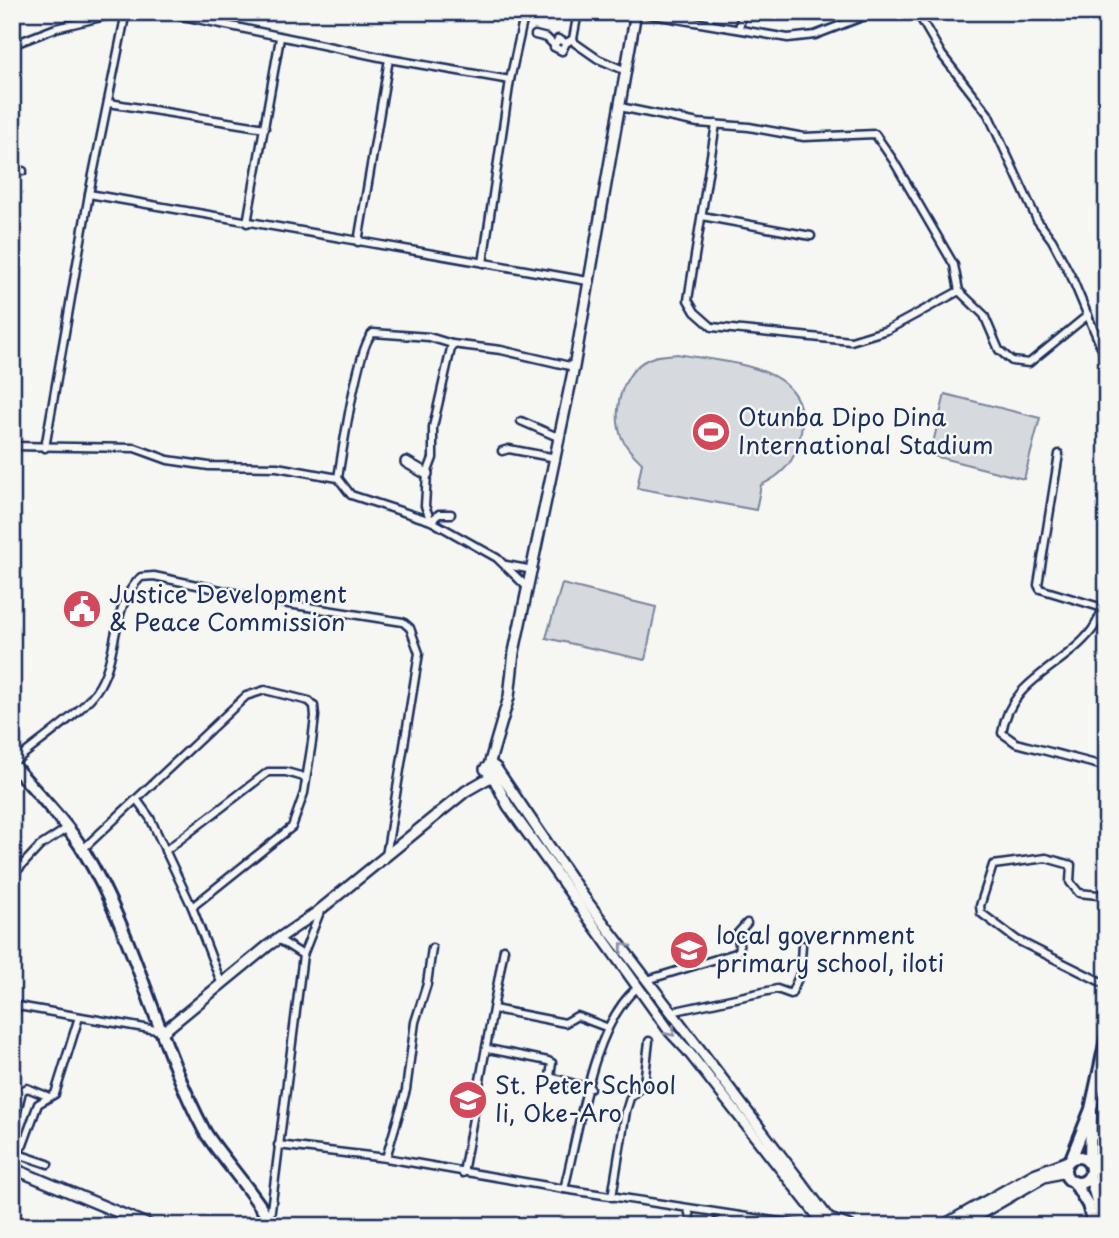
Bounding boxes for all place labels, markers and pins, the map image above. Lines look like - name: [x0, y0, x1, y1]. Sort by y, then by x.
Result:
- place label: Otunba Dipo Dina International Stadium: [738, 398, 994, 462]
- sports icon: Otunba Dipo Dina International Stadium: [690, 411, 732, 453]
- place label: Justice Development & Peace Commission: [109, 575, 347, 639]
- public building icon: Justice Development & Peace Commission: [61, 588, 103, 630]
- place label: local government primary school, iloti: [716, 916, 944, 980]
- school or university icon: local government primary school, iloti: [668, 929, 710, 971]
- place label: St. Peter School Ii, Oke-Aro: [495, 1066, 676, 1130]
- school or university icon: St. Peter School Ii, Oke-Aro: [447, 1079, 489, 1121]

